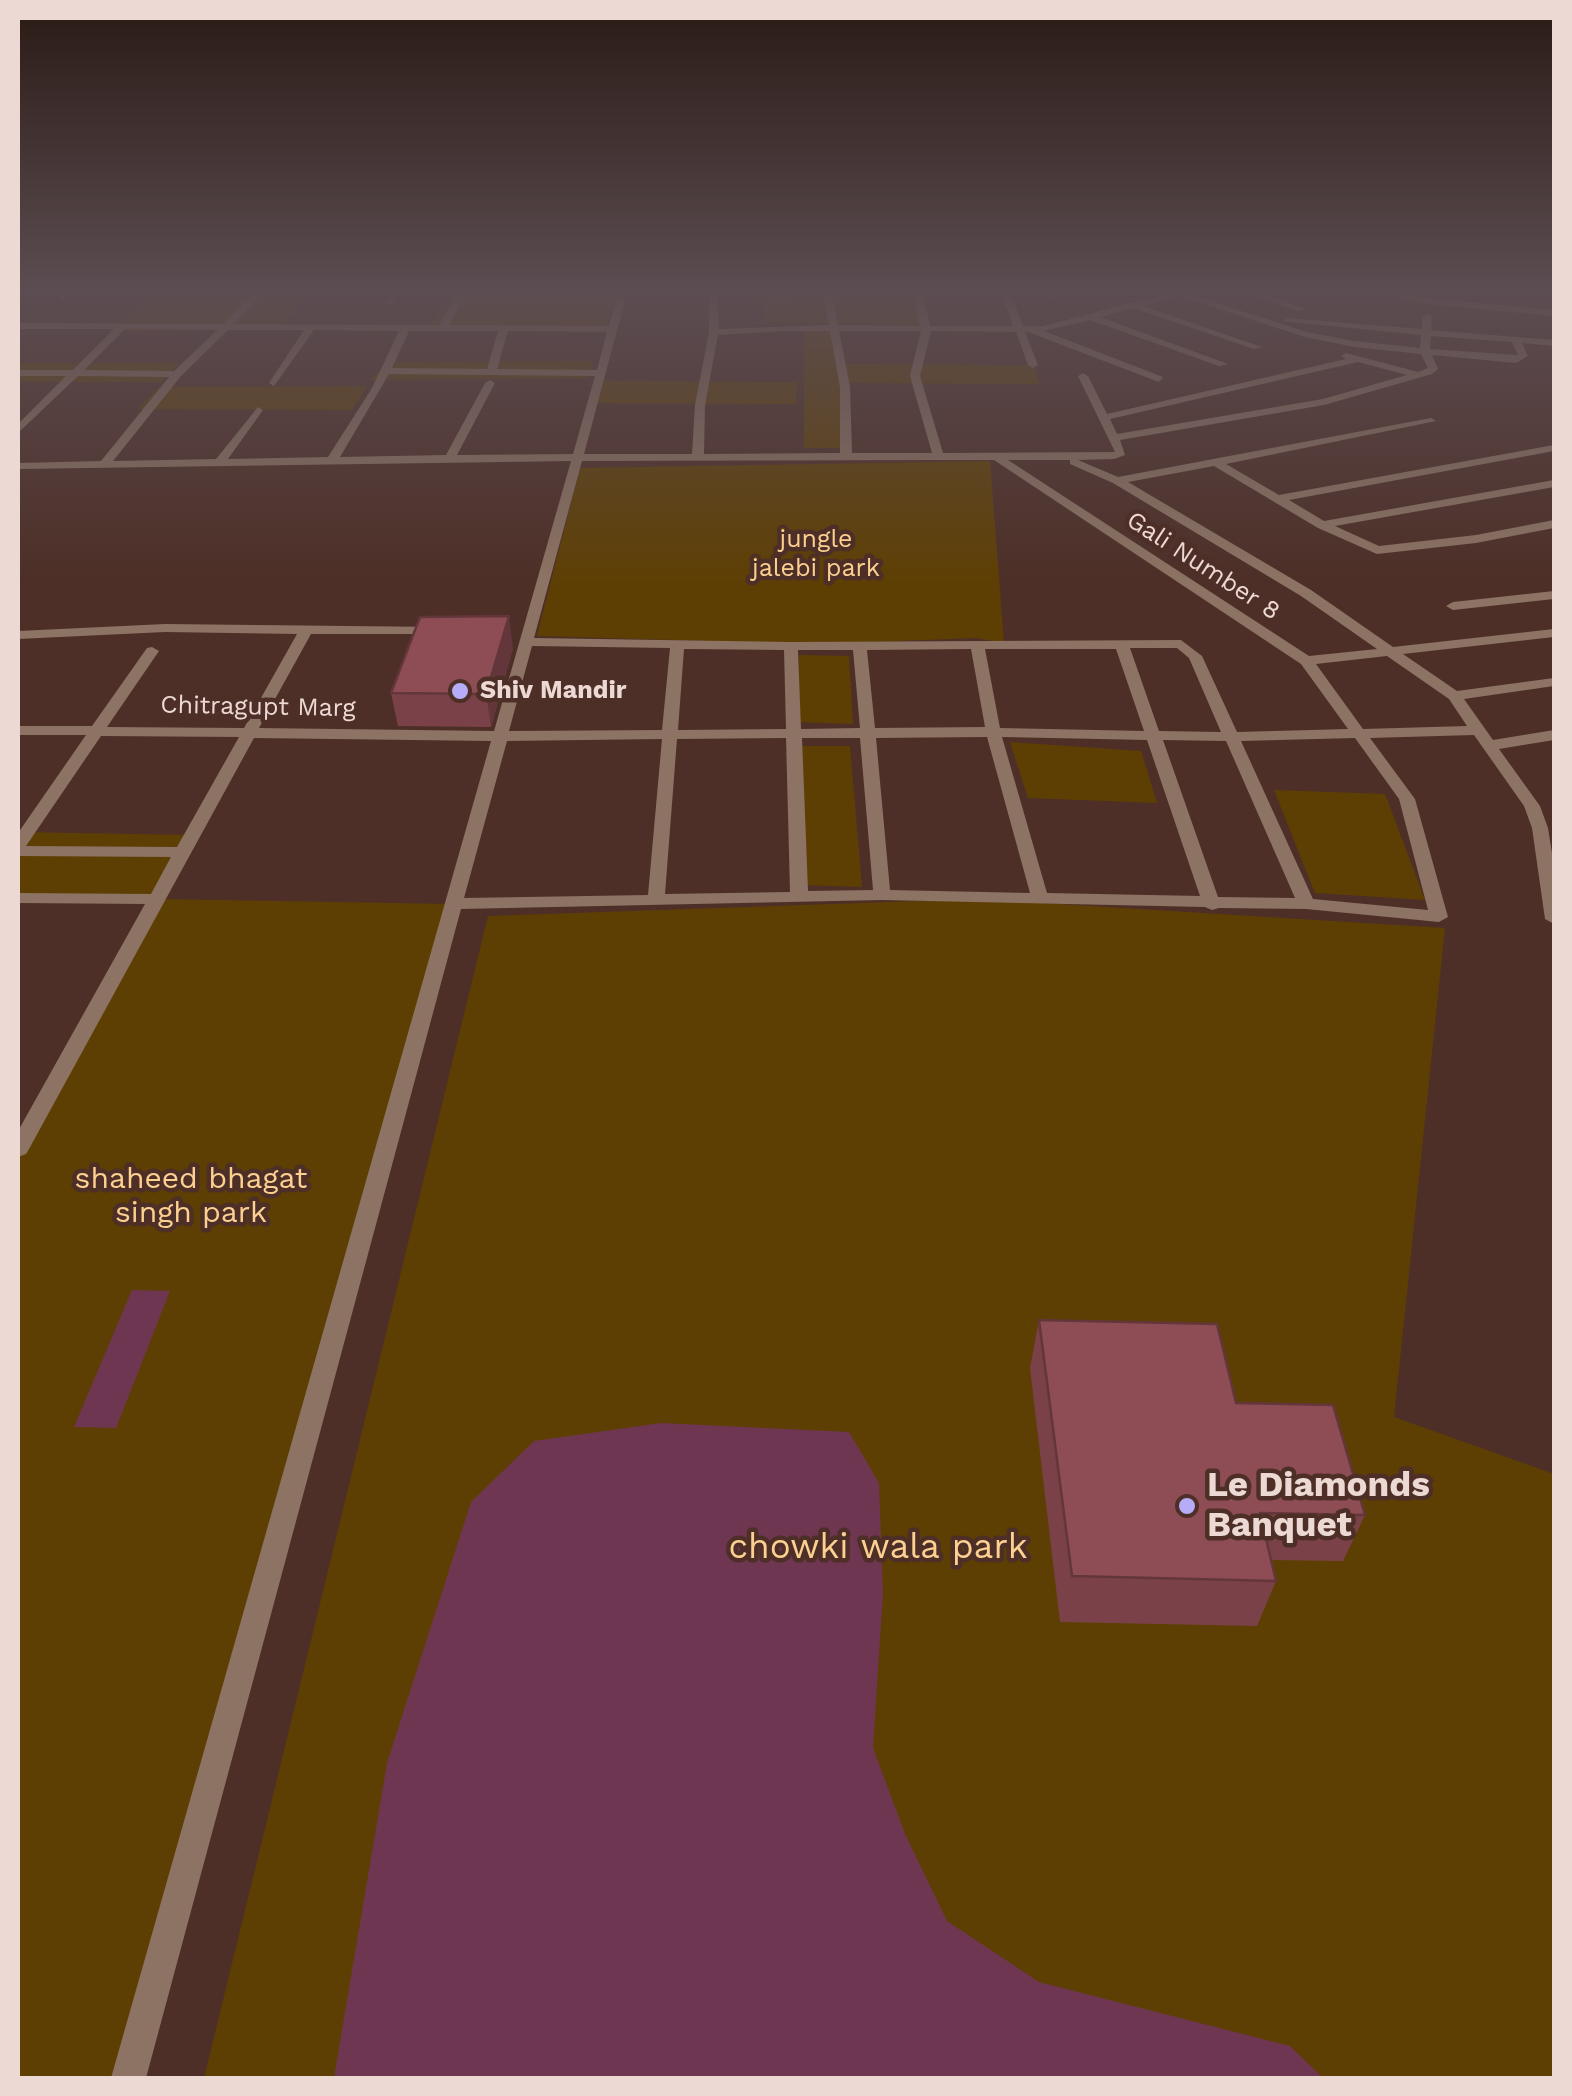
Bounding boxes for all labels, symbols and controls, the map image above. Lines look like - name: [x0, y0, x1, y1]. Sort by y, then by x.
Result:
- street label: Gali Number 8: [1121, 505, 1285, 627]
- park label: jungle jalebi park: [752, 525, 880, 584]
- place label: Shiv Mandir: [480, 676, 626, 706]
- marker: Shiv Mandir: [449, 680, 471, 702]
- street label: Chitragupt Marg: [160, 690, 356, 724]
- park label: shaheed bhagat singh park: [75, 1161, 307, 1232]
- place label: Le Diamonds Banquet: [1207, 1465, 1430, 1547]
- marker: Le Diamonds Banquet: [1176, 1495, 1198, 1517]
- park label: chowki wala park: [728, 1527, 1028, 1569]

